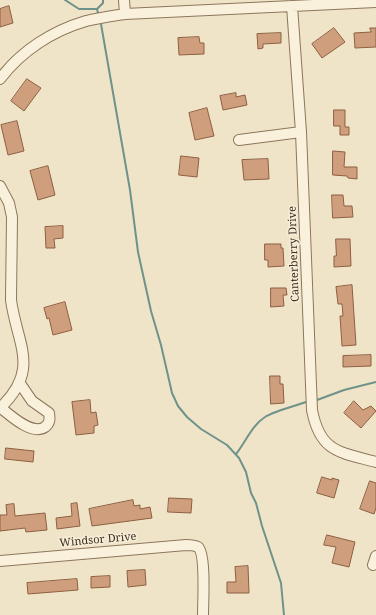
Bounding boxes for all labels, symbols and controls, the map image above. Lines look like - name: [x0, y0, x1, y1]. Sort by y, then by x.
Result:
- street label: Canterberry Drive: [286, 206, 302, 302]
- street label: Windsor Drive: [59, 530, 137, 550]

